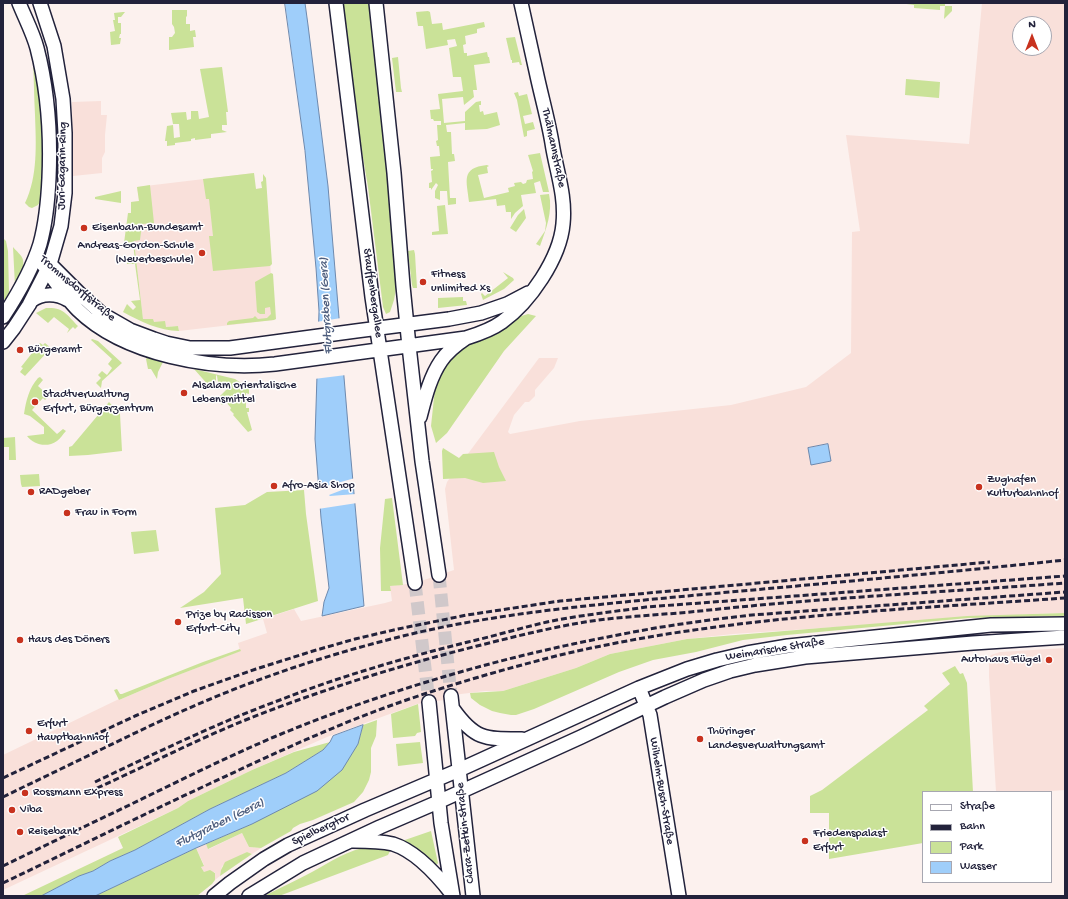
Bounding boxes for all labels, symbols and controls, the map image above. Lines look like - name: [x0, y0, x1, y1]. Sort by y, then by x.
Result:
- north arrow: [1012, 16, 1052, 56]
- text: N: [1028, 19, 1036, 31]
- street label: Thälmannstraße: [538, 107, 568, 189]
- street label: Juri-Gagarin-Ring: [55, 122, 71, 210]
- place label: Eisenbahn-Bundesamt: [92, 221, 202, 235]
- marker: Eisenbahn-Bundesamt: [79, 223, 89, 233]
- place label: Andreas-Gordon-Schule (Neuerbeschule): [78, 239, 194, 267]
- street label: Stauffenbergallee: [359, 247, 385, 339]
- marker: Andreas-Gordon-Schule (Neuerbeschule): [197, 248, 207, 258]
- street label: Trommsdorffstraße: [36, 253, 118, 325]
- water label: Flutgraben (Gera): [317, 257, 337, 355]
- place label: Fitness unlimited xs: [431, 268, 490, 296]
- marker: Fitness unlimited xs: [418, 277, 428, 287]
- place label: Bürgeramt: [28, 343, 81, 357]
- marker: Bürgeramt: [15, 345, 25, 355]
- place label: Alsalam orientalische Lebensmittel: [192, 379, 296, 407]
- place label: Stadtverwaltung Erfurt, Bürgerzentrum: [43, 388, 154, 416]
- marker: Alsalam orientalische Lebensmittel: [179, 388, 189, 398]
- marker: Stadtverwaltung Erfurt, Bürgerzentrum: [30, 397, 40, 407]
- place label: Zughafen Kulturbahnhof: [987, 473, 1058, 501]
- place label: Afro-Asia Shop: [282, 479, 355, 493]
- marker: Afro-Asia Shop: [269, 481, 279, 491]
- marker: Zughafen Kulturbahnhof: [974, 482, 984, 492]
- place label: RADgeber: [39, 485, 90, 499]
- marker: RADgeber: [26, 487, 36, 497]
- place label: Frau in Form: [75, 506, 137, 520]
- marker: Frau in Form: [62, 508, 72, 518]
- place label: Prize by Radisson Erfurt-City: [186, 608, 272, 636]
- marker: Prize by Radisson Erfurt-City: [173, 617, 183, 627]
- place label: Haus des Döners: [28, 633, 109, 647]
- marker: Haus des Döners: [15, 635, 25, 645]
- street label: Weimarische Straße: [725, 635, 825, 665]
- place label: Autohaus Flügel: [961, 653, 1041, 667]
- marker: Autohaus Flügel: [1044, 655, 1054, 665]
- place label: Erfurt Hauptbahnhof: [37, 717, 108, 745]
- place label: Thüringer Landesverwaltungsamt: [708, 725, 824, 753]
- marker: Erfurt Hauptbahnhof: [24, 726, 34, 736]
- marker: Thüringer Landesverwaltungsamt: [695, 734, 705, 744]
- street label: Wilhelm-Busch-Straße: [645, 736, 677, 846]
- street label: Clara-Zetkin-Straße: [454, 782, 478, 884]
- place label: Rossmann Express: [33, 786, 123, 800]
- marker: Rossmann Express: [20, 788, 30, 798]
- legend: [922, 791, 1052, 883]
- water label: Flutgraben (Gera): [173, 796, 267, 852]
- text: Straße: [960, 800, 995, 814]
- place label: Viba: [20, 803, 42, 817]
- marker: Viba: [7, 805, 17, 815]
- street label: Spielbergtor: [290, 810, 352, 850]
- text: Bahn: [960, 820, 985, 834]
- place label: Reisebank: [28, 825, 78, 839]
- marker: Reisebank: [15, 827, 25, 837]
- place label: Friedenspalast Erfurt: [813, 827, 887, 855]
- marker: Friedenspalast Erfurt: [800, 836, 810, 846]
- text: Park: [960, 840, 983, 854]
- text: Wasser: [960, 860, 996, 874]

